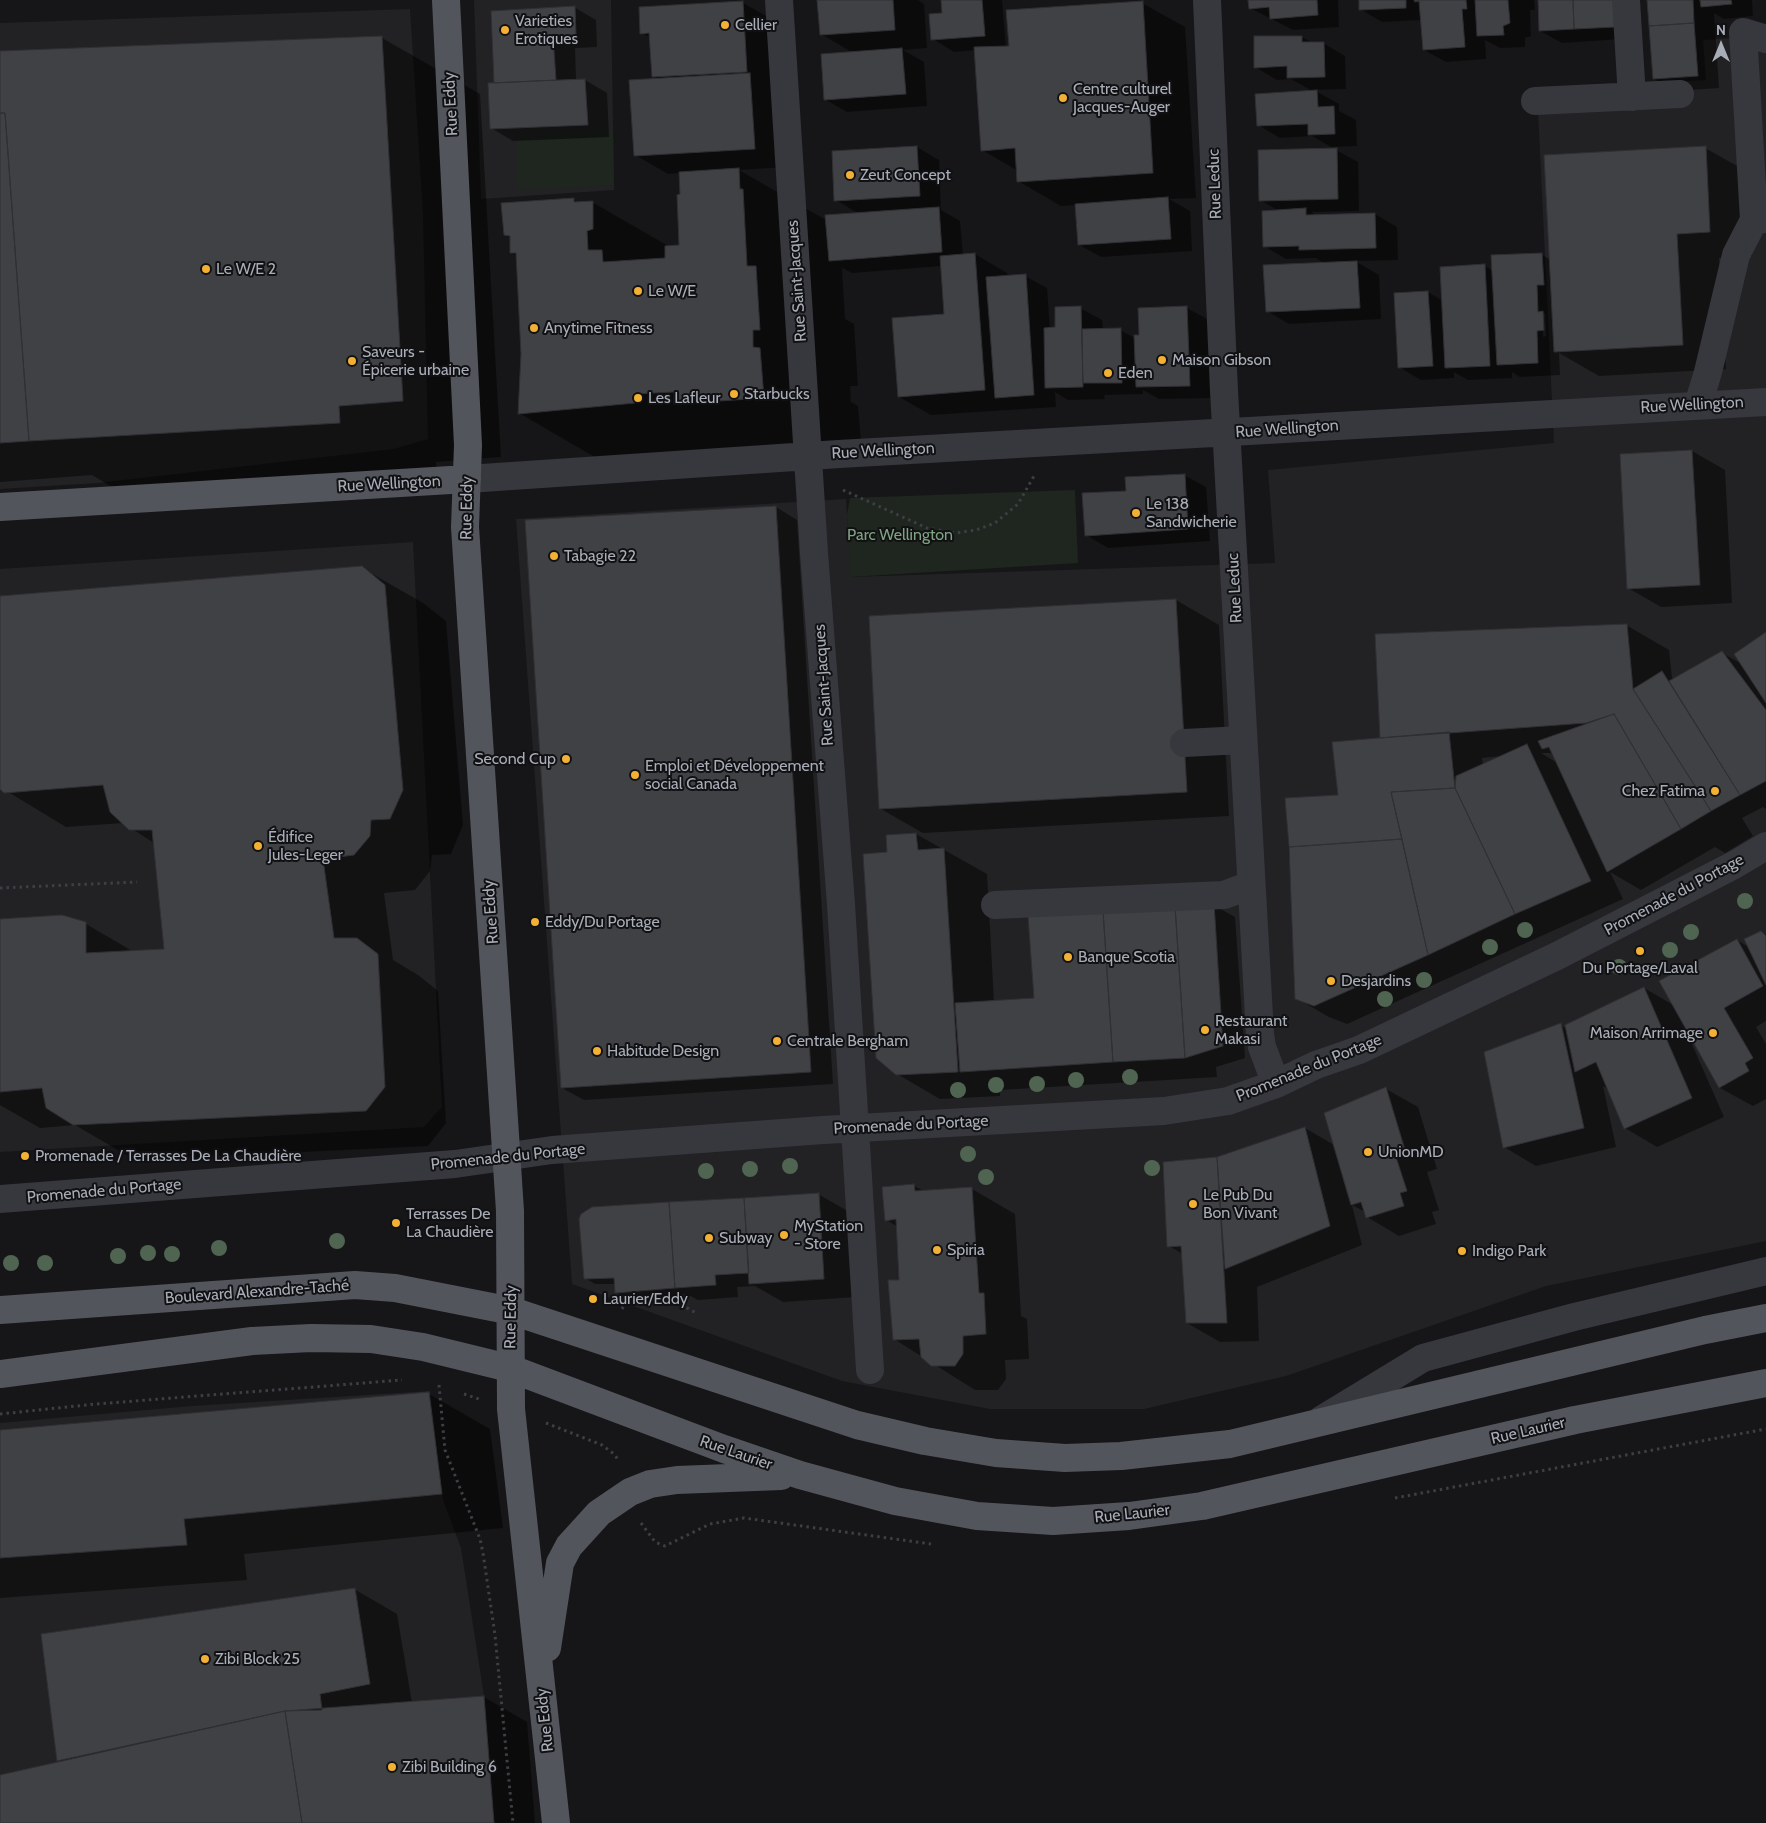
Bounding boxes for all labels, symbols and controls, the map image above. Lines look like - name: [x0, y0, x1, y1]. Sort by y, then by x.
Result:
- place label: Varieties Erotiques: [515, 11, 578, 49]
- place label: Cellier: [735, 15, 777, 35]
- marker: Cellier: [719, 19, 731, 31]
- north arrow: [1696, 20, 1746, 70]
- text: N: [1716, 21, 1726, 39]
- marker: Varieties Erotiques: [499, 24, 511, 36]
- street label: Rue Eddy: [440, 72, 462, 136]
- place label: Centre culturel Jacques-Auger: [1073, 79, 1172, 117]
- marker: Centre culturel Jacques-Auger: [1057, 92, 1069, 104]
- street label: Rue Leduc: [1204, 149, 1226, 219]
- place label: Zeut Concept: [860, 165, 951, 185]
- marker: Zeut Concept: [844, 169, 856, 181]
- street label: Rue Saint-Jacques: [783, 220, 811, 342]
- place label: Le W/E 2: [216, 259, 276, 279]
- marker: Le W/E 2: [200, 263, 212, 275]
- place label: Le W/E: [648, 281, 696, 301]
- marker: Le W/E: [632, 285, 644, 297]
- place label: Anytime Fitness: [544, 318, 653, 338]
- marker: Anytime Fitness: [528, 322, 540, 334]
- place label: Saveurs - Épicerie urbaine: [362, 342, 469, 380]
- place label: Maison Gibson: [1172, 350, 1271, 370]
- marker: Maison Gibson: [1156, 354, 1168, 366]
- marker: Saveurs - Épicerie urbaine: [346, 355, 358, 367]
- place label: Eden: [1118, 363, 1153, 383]
- marker: Eden: [1102, 367, 1114, 379]
- place label: Starbucks: [744, 384, 810, 404]
- place label: Les Lafleur: [648, 388, 721, 408]
- marker: Starbucks: [728, 388, 740, 400]
- marker: Les Lafleur: [632, 392, 644, 404]
- street label: Rue Wellington: [1640, 393, 1744, 417]
- street label: Rue Wellington: [1235, 416, 1339, 442]
- street label: Rue Wellington: [831, 439, 935, 463]
- street label: Rue Wellington: [337, 472, 441, 496]
- street label: Rue Eddy: [457, 476, 477, 540]
- place label: Le 138 Sandwicherie: [1146, 494, 1237, 532]
- marker: Le 138 Sandwicherie: [1130, 507, 1142, 519]
- park label: Parc Wellington: [847, 525, 953, 545]
- place label: Tabagie 22: [564, 546, 636, 566]
- marker: Tabagie 22: [548, 550, 560, 562]
- street label: Rue Leduc: [1224, 552, 1246, 624]
- street label: Rue Saint-Jacques: [810, 624, 838, 746]
- place label: Second Cup: [474, 749, 556, 769]
- marker: Second Cup: [560, 753, 572, 765]
- place label: Emploi et Développement social Canada: [645, 756, 824, 794]
- marker: Emploi et Développement social Canada: [629, 769, 641, 781]
- place label: Chez Fatima: [1622, 781, 1705, 801]
- marker: Chez Fatima: [1709, 785, 1721, 797]
- place label: Édifice Jules-Leger: [268, 827, 343, 865]
- marker: Édifice Jules-Leger: [252, 840, 264, 852]
- street label: Promenade du Portage: [1601, 850, 1747, 940]
- street label: Rue Eddy: [479, 879, 503, 945]
- place label: Eddy/Du Portage: [545, 912, 660, 932]
- marker: Eddy/Du Portage: [529, 916, 541, 928]
- marker: Du Portage/Laval: [1634, 945, 1646, 957]
- place label: Banque Scotia: [1078, 947, 1175, 967]
- marker: Banque Scotia: [1062, 951, 1074, 963]
- place label: Du Portage/Laval: [1582, 958, 1698, 978]
- place label: Desjardins: [1341, 971, 1411, 991]
- marker: Desjardins: [1325, 975, 1337, 987]
- place label: Restaurant Makasi: [1215, 1011, 1287, 1049]
- place label: Maison Arrimage: [1590, 1023, 1703, 1043]
- marker: Restaurant Makasi: [1199, 1024, 1211, 1036]
- marker: Maison Arrimage: [1707, 1027, 1719, 1039]
- street label: Promenade du Portage: [1234, 1030, 1384, 1106]
- place label: Centrale Bergham: [787, 1031, 908, 1051]
- marker: Centrale Bergham: [771, 1035, 783, 1047]
- place label: Habitude Design: [607, 1041, 719, 1061]
- marker: Habitude Design: [591, 1045, 603, 1057]
- street label: Promenade du Portage: [833, 1111, 989, 1139]
- street label: Promenade du Portage: [430, 1139, 586, 1175]
- place label: UnionMD: [1378, 1142, 1444, 1162]
- place label: Promenade / Terrasses De La Chaudière: [35, 1146, 301, 1166]
- marker: UnionMD: [1362, 1146, 1374, 1158]
- marker: Promenade / Terrasses De La Chaudière: [19, 1150, 31, 1162]
- street label: Promenade du Portage: [26, 1175, 182, 1207]
- place label: Le Pub Du Bon Vivant: [1203, 1185, 1277, 1223]
- marker: Le Pub Du Bon Vivant: [1187, 1198, 1199, 1210]
- place label: Terrasses De La Chaudière: [406, 1204, 493, 1242]
- place label: MyStation - Store: [794, 1216, 863, 1254]
- marker: Terrasses De La Chaudière: [390, 1217, 402, 1229]
- place label: Subway: [719, 1228, 772, 1248]
- marker: MyStation - Store: [778, 1229, 790, 1241]
- marker: Subway: [703, 1232, 715, 1244]
- place label: Spiria: [947, 1240, 985, 1260]
- place label: Indigo Park: [1472, 1241, 1546, 1261]
- marker: Spiria: [931, 1244, 943, 1256]
- marker: Indigo Park: [1456, 1245, 1468, 1257]
- street label: Boulevard Alexandre-Taché: [164, 1276, 350, 1308]
- street label: Rue Eddy: [501, 1285, 521, 1349]
- place label: Laurier/Eddy: [603, 1289, 688, 1309]
- marker: Laurier/Eddy: [587, 1293, 599, 1305]
- street label: Rue Laurier: [1489, 1413, 1567, 1449]
- street label: Rue Laurier: [697, 1432, 775, 1474]
- street label: Rue Laurier: [1093, 1501, 1171, 1527]
- place label: Zibi Block 25: [215, 1649, 300, 1669]
- marker: Zibi Block 25: [199, 1653, 211, 1665]
- street label: Rue Eddy: [532, 1687, 558, 1753]
- place label: Zibi Building 6: [402, 1757, 497, 1777]
- marker: Zibi Building 6: [386, 1761, 398, 1773]

